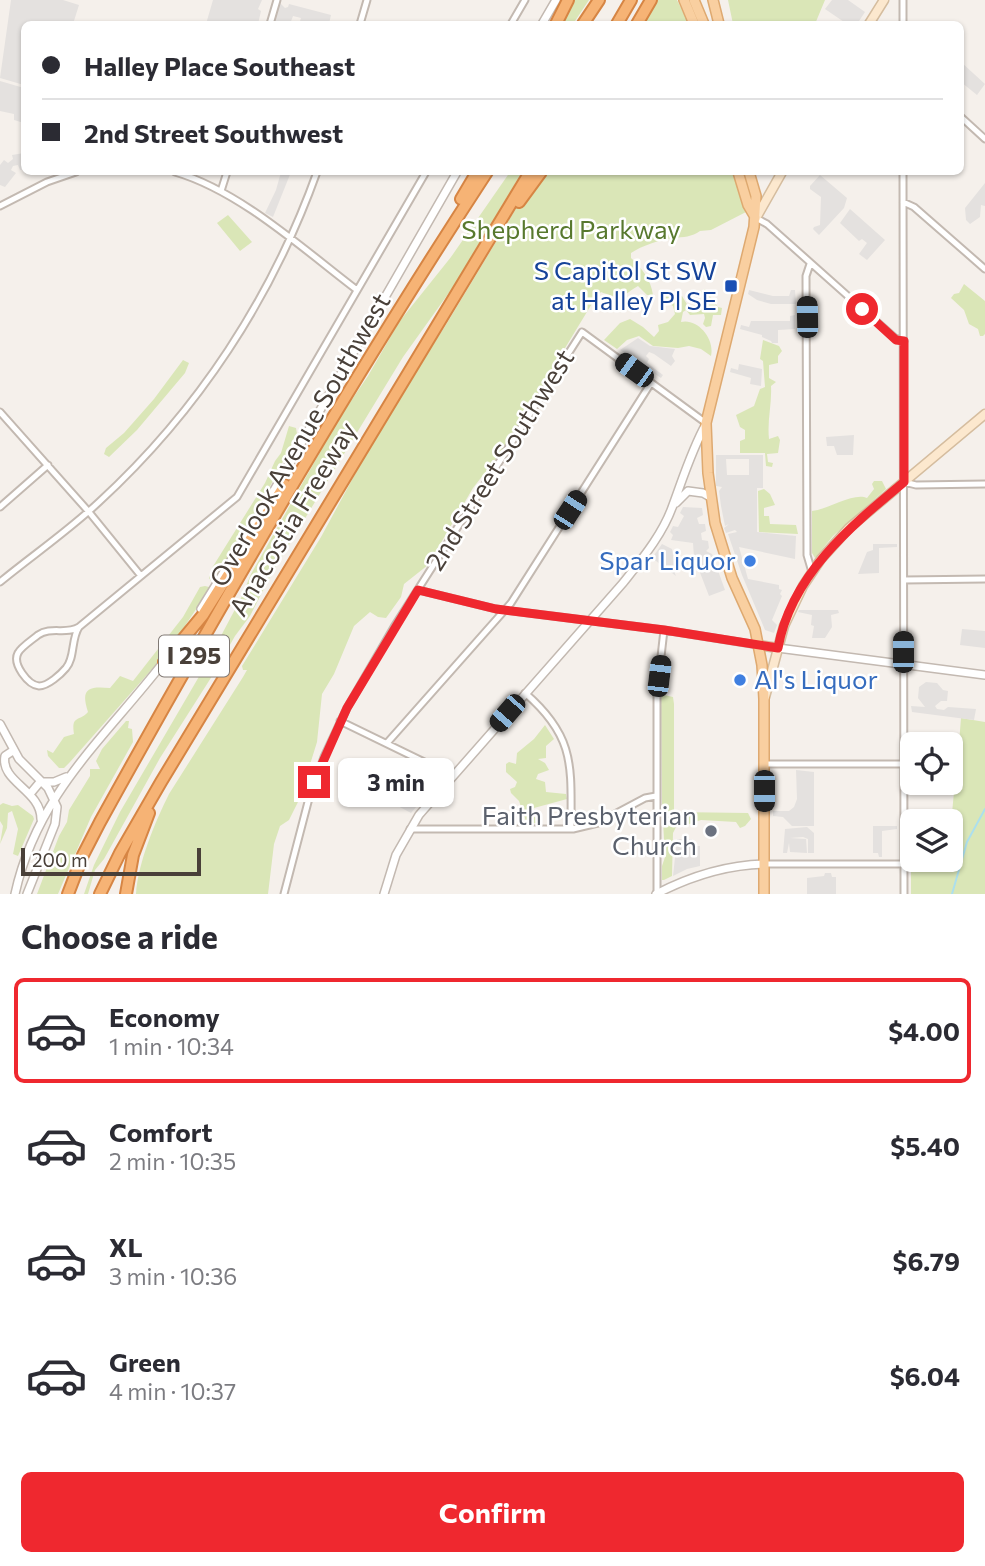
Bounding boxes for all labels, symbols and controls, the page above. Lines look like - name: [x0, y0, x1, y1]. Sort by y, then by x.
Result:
- text: Halley Place Southeast: [84, 50, 355, 81]
- text: 2nd Street Southwest: [84, 117, 343, 148]
- park label: Shepherd Parkway: [461, 213, 681, 244]
- place label: S Capitol St SW at Halley Pl SE: [534, 254, 717, 315]
- marker: S Capitol St SW at Halley Pl SE: [723, 278, 739, 294]
- street label: Overlook Avenue Southwest: [202, 287, 396, 591]
- route start: [846, 293, 878, 325]
- car: [797, 296, 818, 338]
- street label: 2nd Street Southwest: [418, 343, 579, 575]
- car: [611, 349, 658, 391]
- street label: Anacostia Freeway: [221, 415, 362, 621]
- car: [550, 487, 591, 533]
- place label: Spar Liquor: [599, 544, 736, 575]
- marker: Spar Liquor: [742, 553, 758, 569]
- car: [893, 631, 914, 673]
- road number: I 295: [159, 636, 229, 676]
- car: [647, 654, 672, 698]
- place label: Al's Liquor: [754, 663, 878, 694]
- marker: Al's Liquor: [732, 672, 748, 688]
- car: [486, 690, 529, 736]
- map controls: [900, 732, 963, 872]
- button: locate: [900, 732, 963, 795]
- callout: 3 min: [338, 758, 454, 806]
- route end: [298, 766, 330, 798]
- text: 3 min: [367, 768, 425, 796]
- car: [754, 770, 775, 812]
- place label: Faith Presbyterian Church: [482, 799, 697, 860]
- button: layers: [900, 809, 963, 872]
- marker: Faith Presbyterian Church: [703, 823, 719, 839]
- scale bar: [21, 845, 201, 877]
- text: 200 m: [32, 848, 88, 871]
- text: Choose a ride: [21, 916, 218, 956]
- icon: car: [25, 999, 88, 1062]
- text: Economy: [109, 1001, 220, 1032]
- text: $4.00: [888, 1015, 960, 1046]
- text: 1 min · 10:34: [109, 1032, 234, 1060]
- icon: car: [25, 1114, 88, 1177]
- text: Comfort: [109, 1116, 212, 1147]
- text: $5.40: [890, 1130, 960, 1161]
- text: 2 min · 10:35: [109, 1147, 236, 1175]
- icon: car: [25, 1229, 88, 1292]
- text: XL: [109, 1231, 143, 1262]
- text: $6.79: [893, 1245, 960, 1276]
- text: 3 min · 10:36: [109, 1262, 237, 1290]
- icon: car: [25, 1344, 88, 1407]
- text: Green: [109, 1346, 181, 1377]
- text: $6.04: [890, 1360, 960, 1391]
- text: 4 min · 10:37: [109, 1377, 236, 1405]
- button: Confirm: [21, 1472, 964, 1552]

